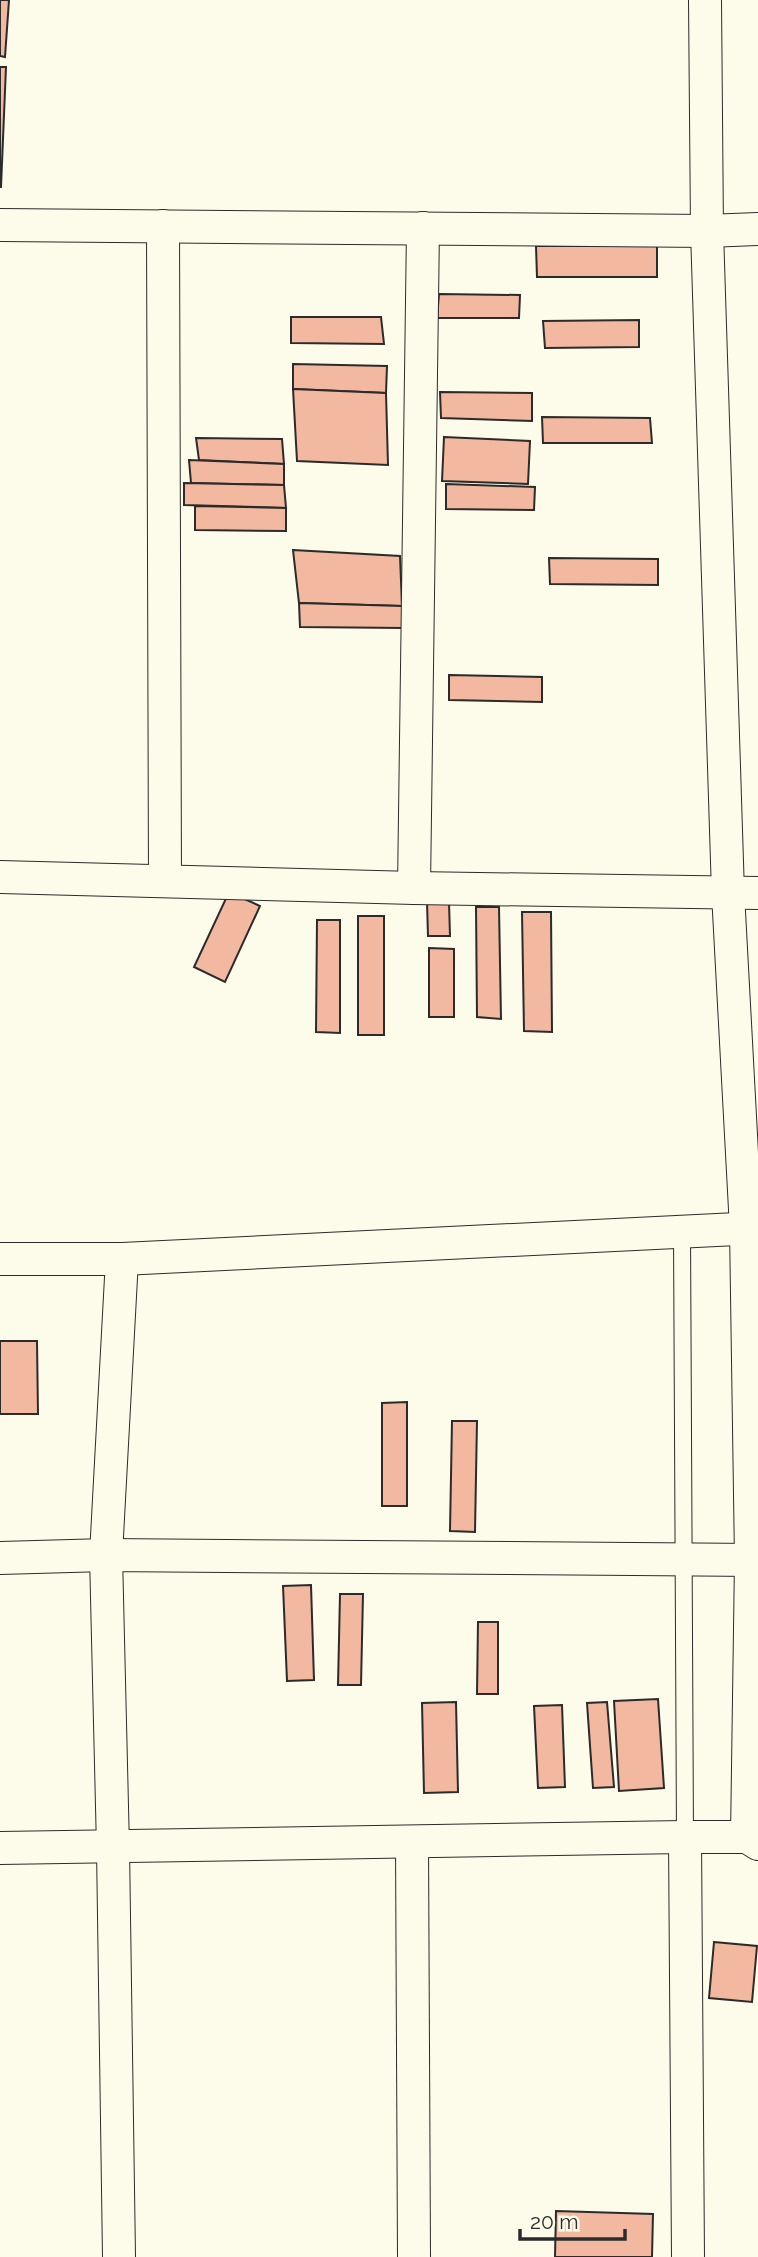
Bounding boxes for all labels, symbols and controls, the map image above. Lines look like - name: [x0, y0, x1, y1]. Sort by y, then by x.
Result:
- scale bar: [520, 2198, 625, 2242]
- text: 20 m: [530, 2209, 578, 2234]

